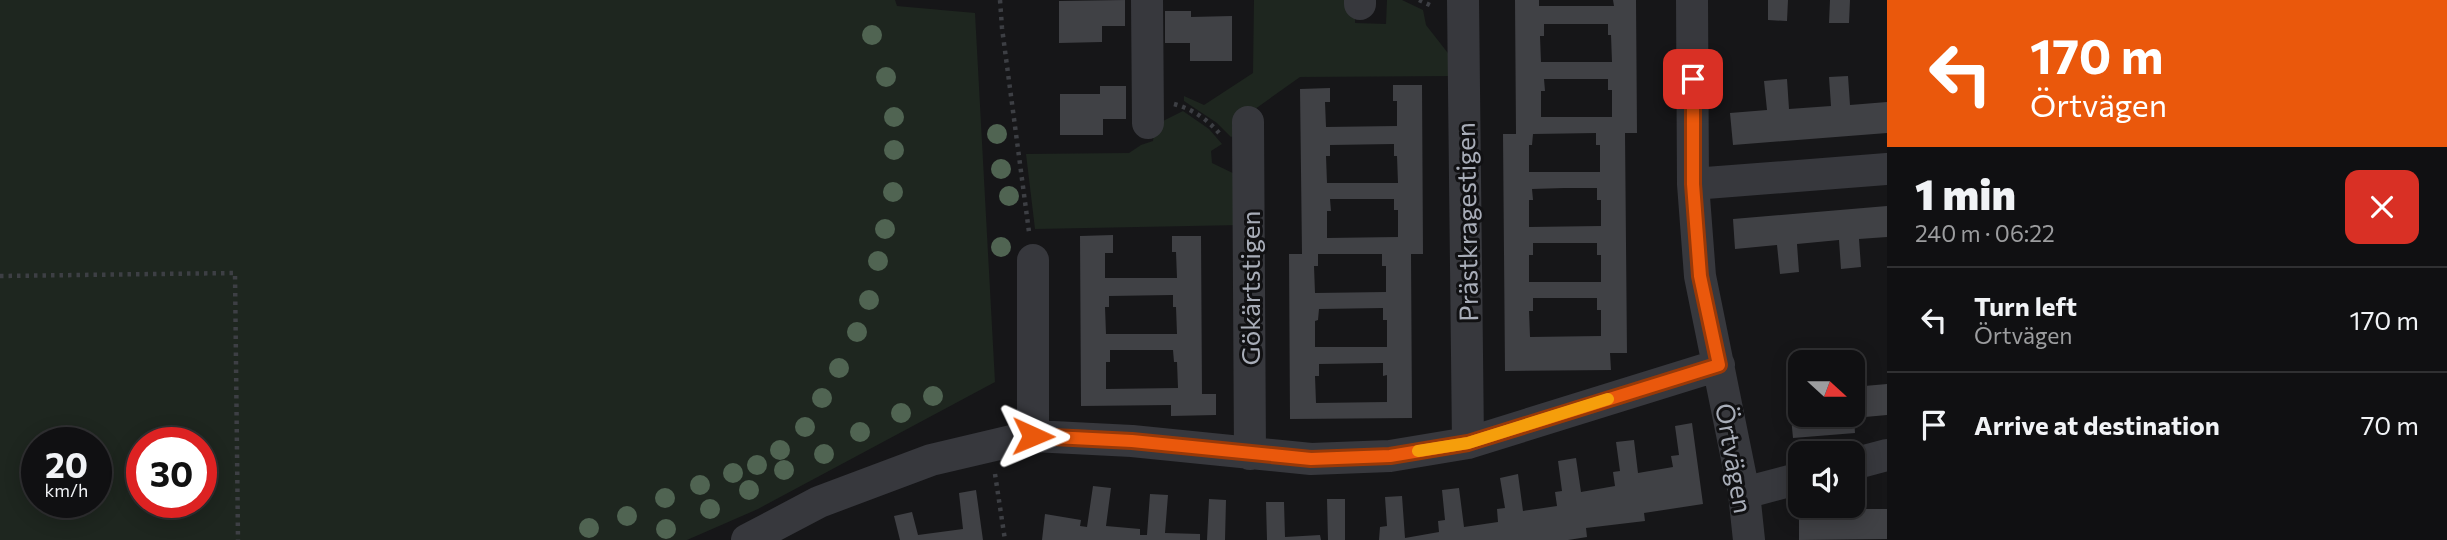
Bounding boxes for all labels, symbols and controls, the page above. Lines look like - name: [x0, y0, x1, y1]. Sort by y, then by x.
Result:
- text: 170 m: [2030, 24, 2163, 84]
- icon: left: [1915, 28, 2006, 119]
- pin: [1663, 49, 1723, 109]
- icon: arrive: [1674, 60, 1712, 98]
- text: Örtvägen: [2030, 84, 2167, 124]
- street label: Prästkragestigen: [1449, 122, 1483, 322]
- text: 1 min: [1915, 167, 2016, 219]
- button: close: [2345, 170, 2419, 244]
- street label: Gökärtstigen: [1234, 211, 1265, 365]
- text: 240 m · 06:22: [1915, 219, 2055, 247]
- text: Turn left: [1974, 290, 2077, 321]
- icon: left: [1915, 301, 1953, 339]
- text: 170 m: [2350, 304, 2419, 335]
- text: Örtvägen: [1974, 321, 2072, 349]
- north arrow: [1788, 350, 1866, 427]
- map controls: [1788, 350, 1865, 518]
- position arrow: [996, 399, 1070, 473]
- street label: Örtvägen: [1710, 401, 1760, 515]
- icon: arrive: [1915, 406, 1953, 444]
- text: Arrive at destination: [1974, 409, 2220, 440]
- text: 70 m: [2361, 409, 2419, 440]
- speed limit sign: 30: [126, 427, 217, 518]
- button: sound: [1788, 441, 1865, 518]
- text: 20: [45, 442, 88, 485]
- text: km/h: [45, 479, 88, 501]

